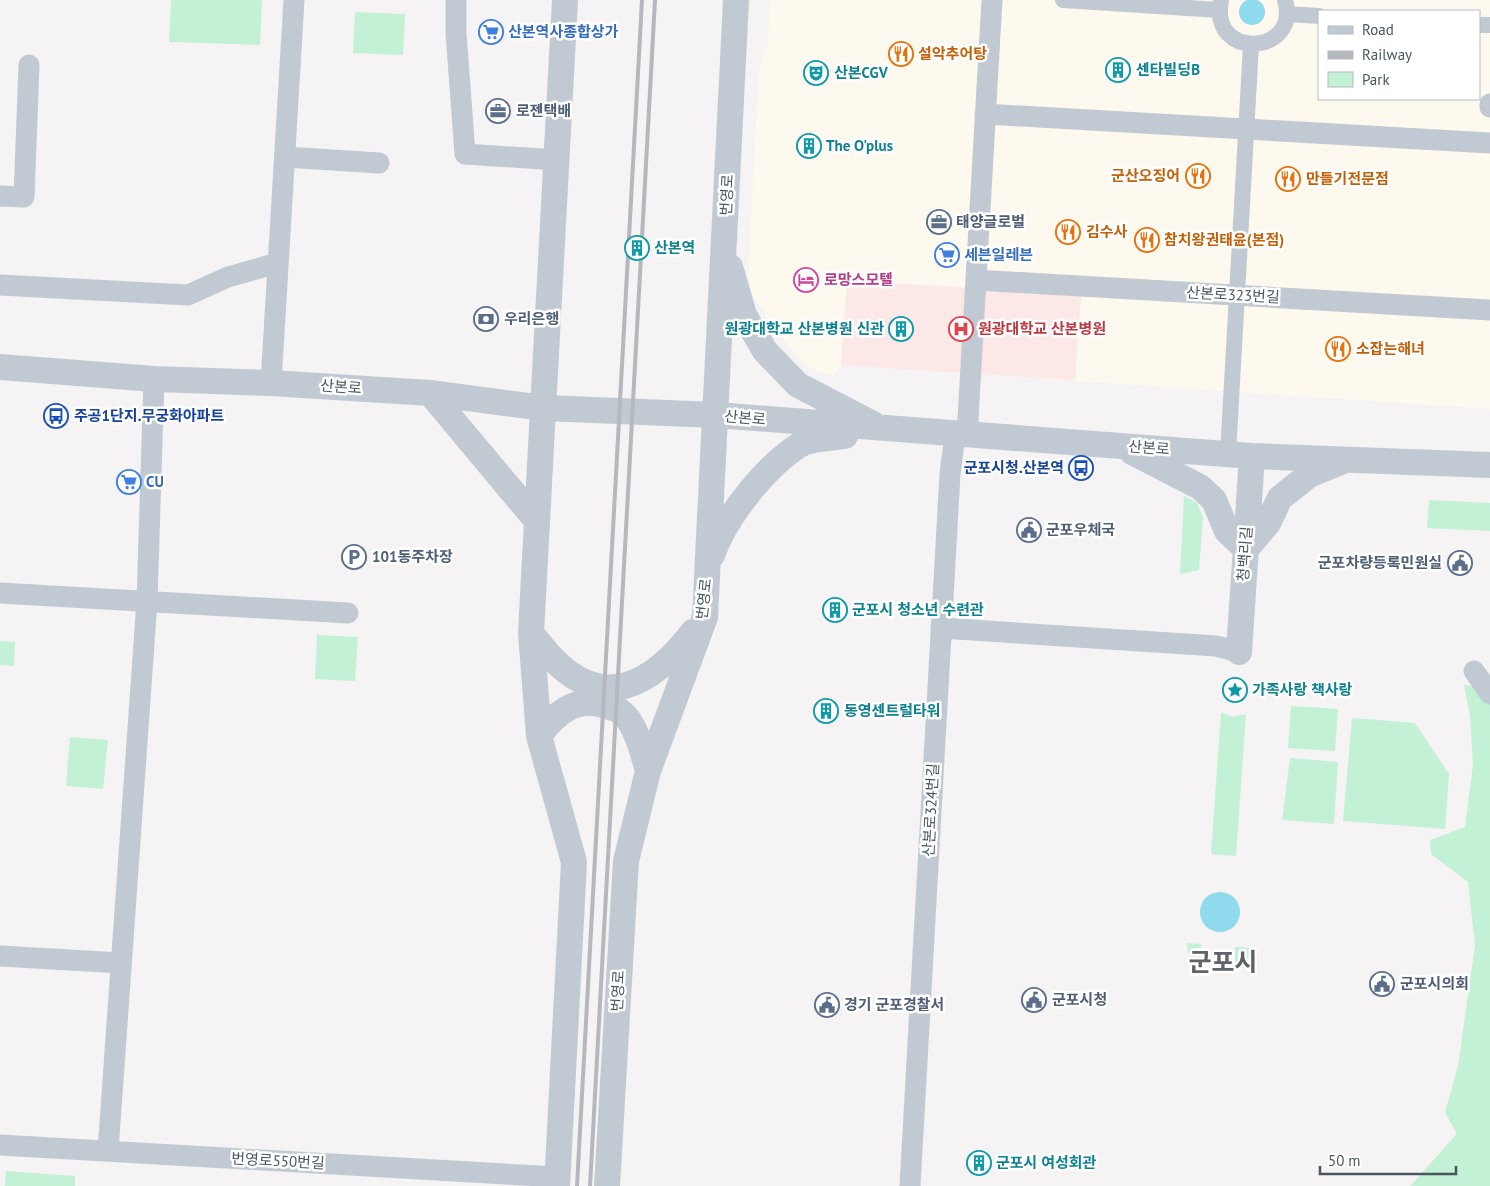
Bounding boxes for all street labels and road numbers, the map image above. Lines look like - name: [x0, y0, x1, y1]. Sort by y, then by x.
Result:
- street label: 번영로: [716, 174, 737, 216]
- street label: 산본로323번길: [1186, 283, 1280, 306]
- street label: 산본로: [320, 376, 362, 397]
- street label: 산본로: [724, 406, 766, 429]
- street label: 산본로: [1128, 437, 1170, 458]
- street label: 청백리길: [1233, 526, 1256, 582]
- street label: 번영로: [692, 577, 715, 621]
- street label: 산본로324번길: [919, 763, 942, 857]
- street label: 번영로: [607, 970, 628, 1012]
- street label: 번영로550번길: [231, 1149, 325, 1172]

